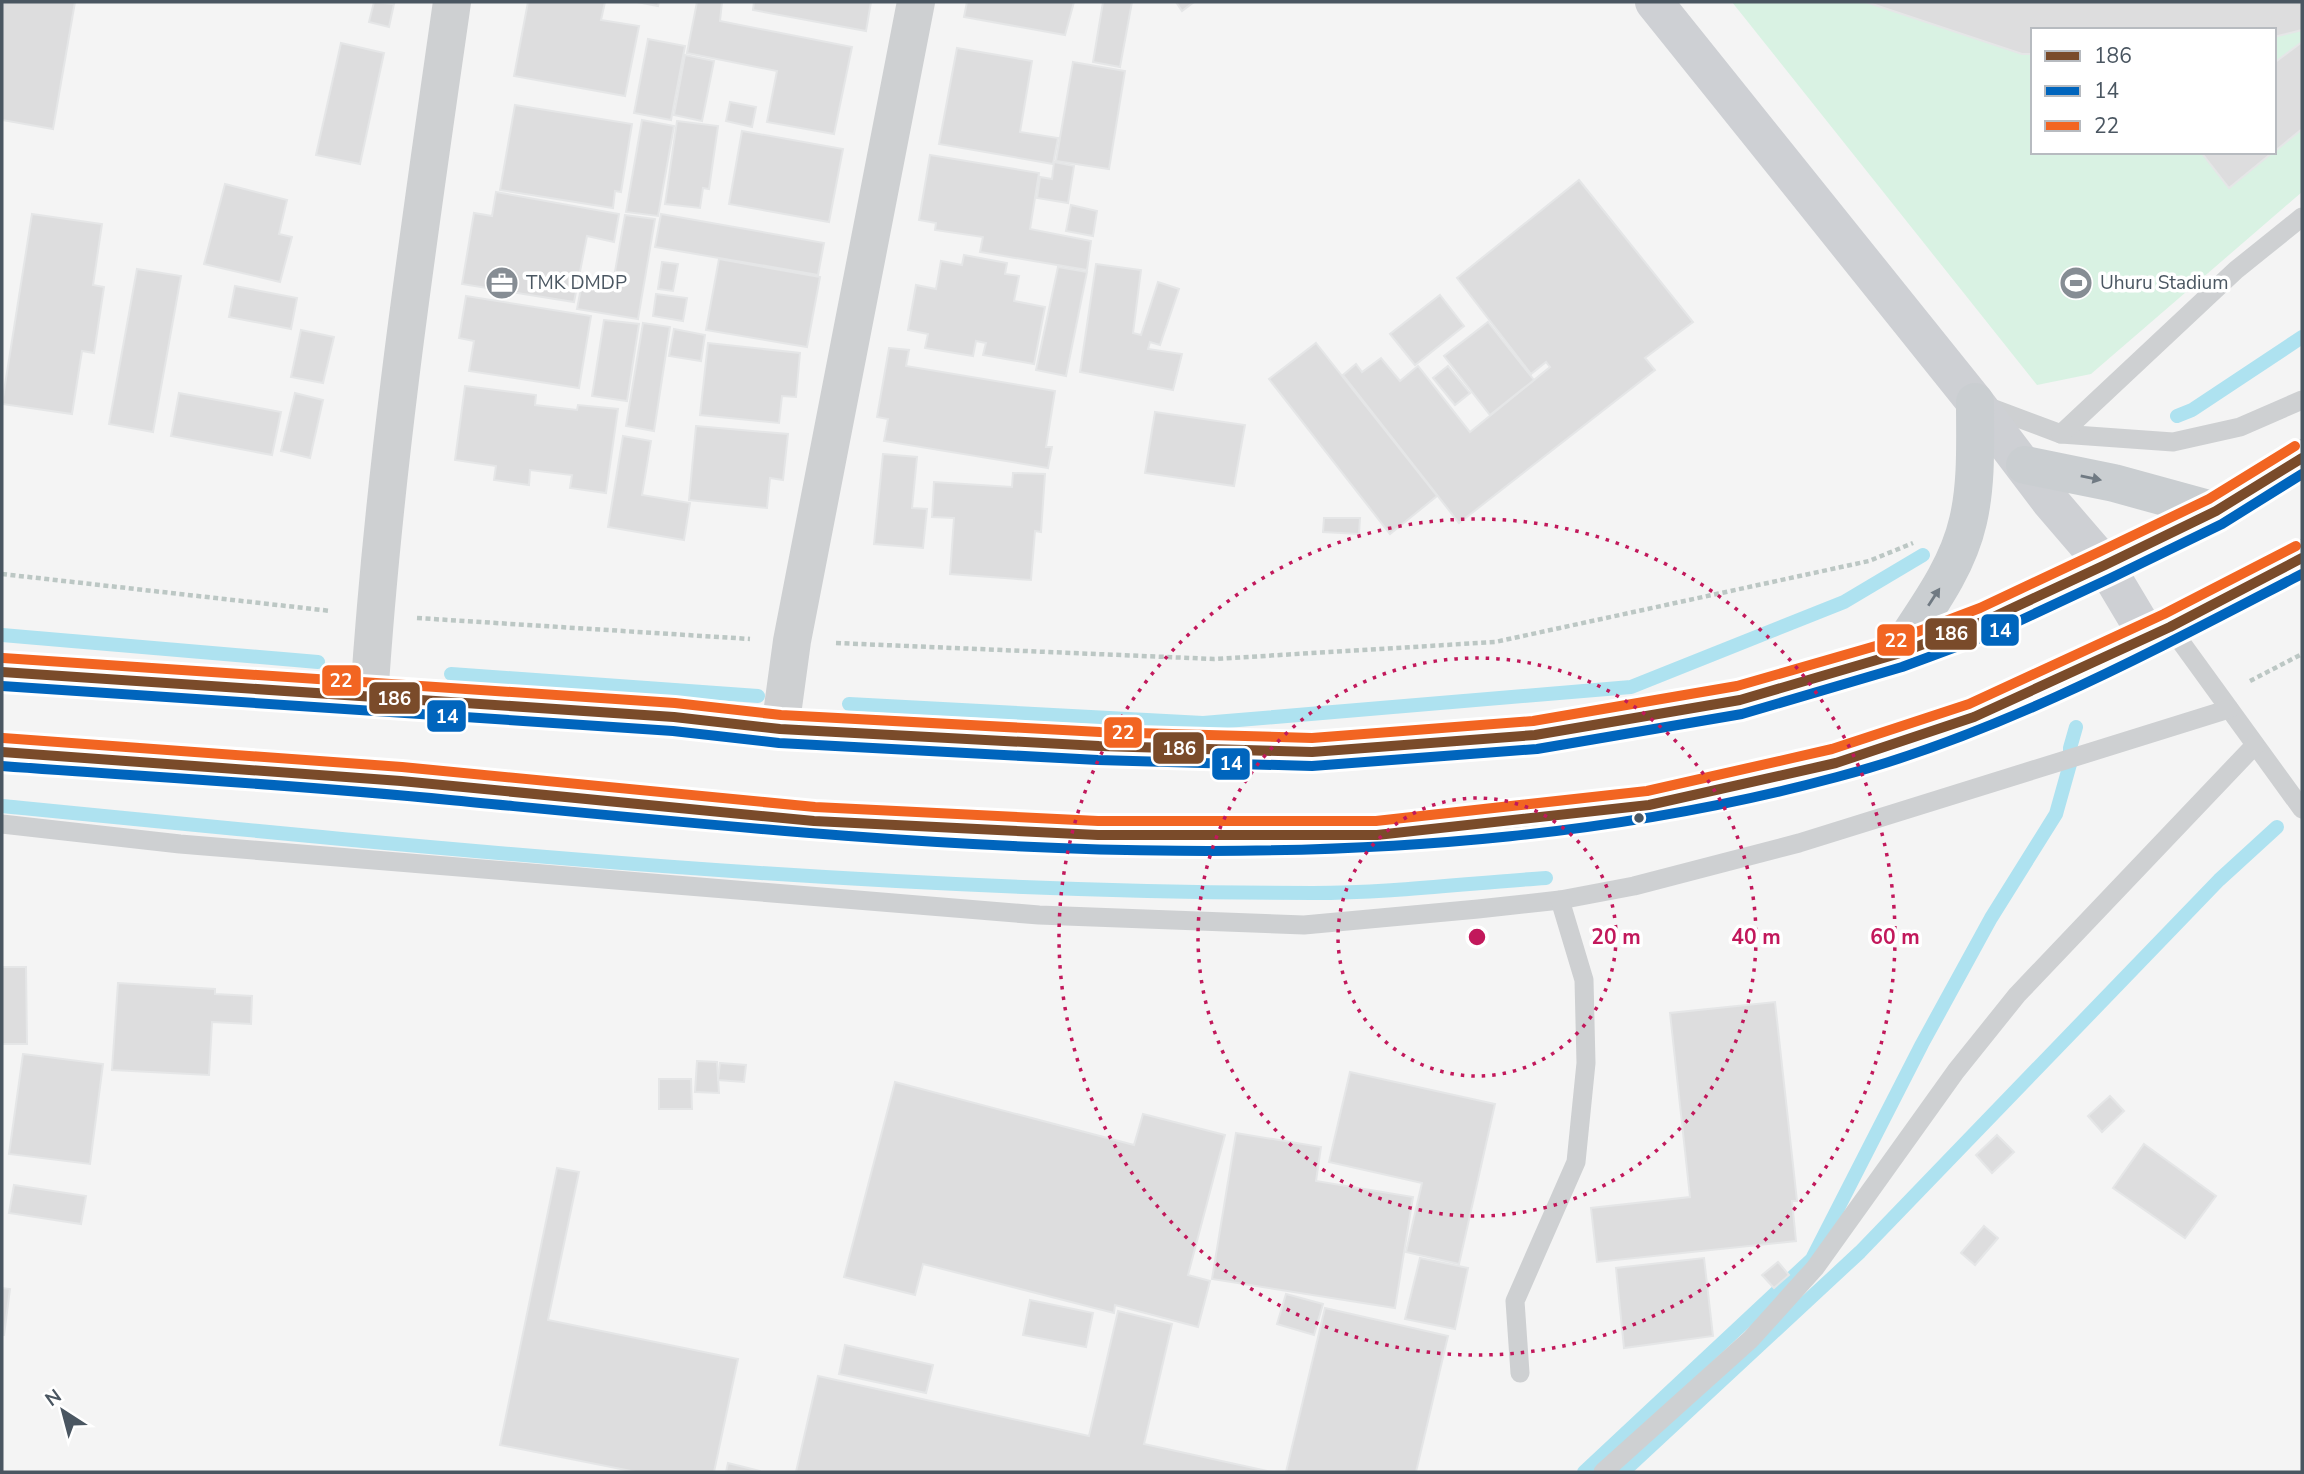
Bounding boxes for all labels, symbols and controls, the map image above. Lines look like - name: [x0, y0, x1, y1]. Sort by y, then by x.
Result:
- legend: [2031, 28, 2276, 154]
- text: 186: [2094, 42, 2132, 70]
- text: 14: [2094, 77, 2119, 105]
- text: 22: [2094, 112, 2119, 140]
- office icon: TMK DMDP: [483, 264, 521, 302]
- sports icon: Uhuru Stadium: [2057, 264, 2095, 302]
- place label: TMK DMDP: [526, 270, 627, 296]
- place label: Uhuru Stadium: [2100, 270, 2228, 296]
- one-way arrow: [2080, 473, 2102, 484]
- one-way arrow: [1928, 587, 1941, 606]
- line badge: 14: [1980, 613, 2020, 647]
- line badge: 186: [1924, 617, 1978, 651]
- text: 14: [1989, 618, 2011, 644]
- text: 186: [1934, 621, 1968, 647]
- line badge: 22: [1876, 623, 1916, 657]
- text: 22: [1885, 628, 1907, 654]
- line badge: 22: [321, 664, 362, 697]
- text: 22: [330, 668, 352, 694]
- line badge: 186: [368, 681, 421, 715]
- text: 186: [377, 686, 411, 712]
- line badge: 14: [426, 699, 467, 733]
- text: 14: [436, 704, 458, 730]
- line badge: 22: [1103, 716, 1143, 749]
- text: 22: [1112, 720, 1134, 746]
- line badge: 186: [1152, 731, 1205, 765]
- text: 186: [1162, 736, 1196, 762]
- line badge: 14: [1211, 747, 1251, 781]
- text: 14: [1220, 751, 1242, 777]
- unlabelled marker: [1632, 811, 1646, 825]
- text: 20 m: [1591, 923, 1641, 951]
- text: 40 m: [1731, 923, 1781, 951]
- text: 60 m: [1870, 923, 1920, 951]
- centre of rings: [1465, 925, 1489, 949]
- north arrow: [28, 1376, 98, 1446]
- text: N: [40, 1383, 67, 1413]

